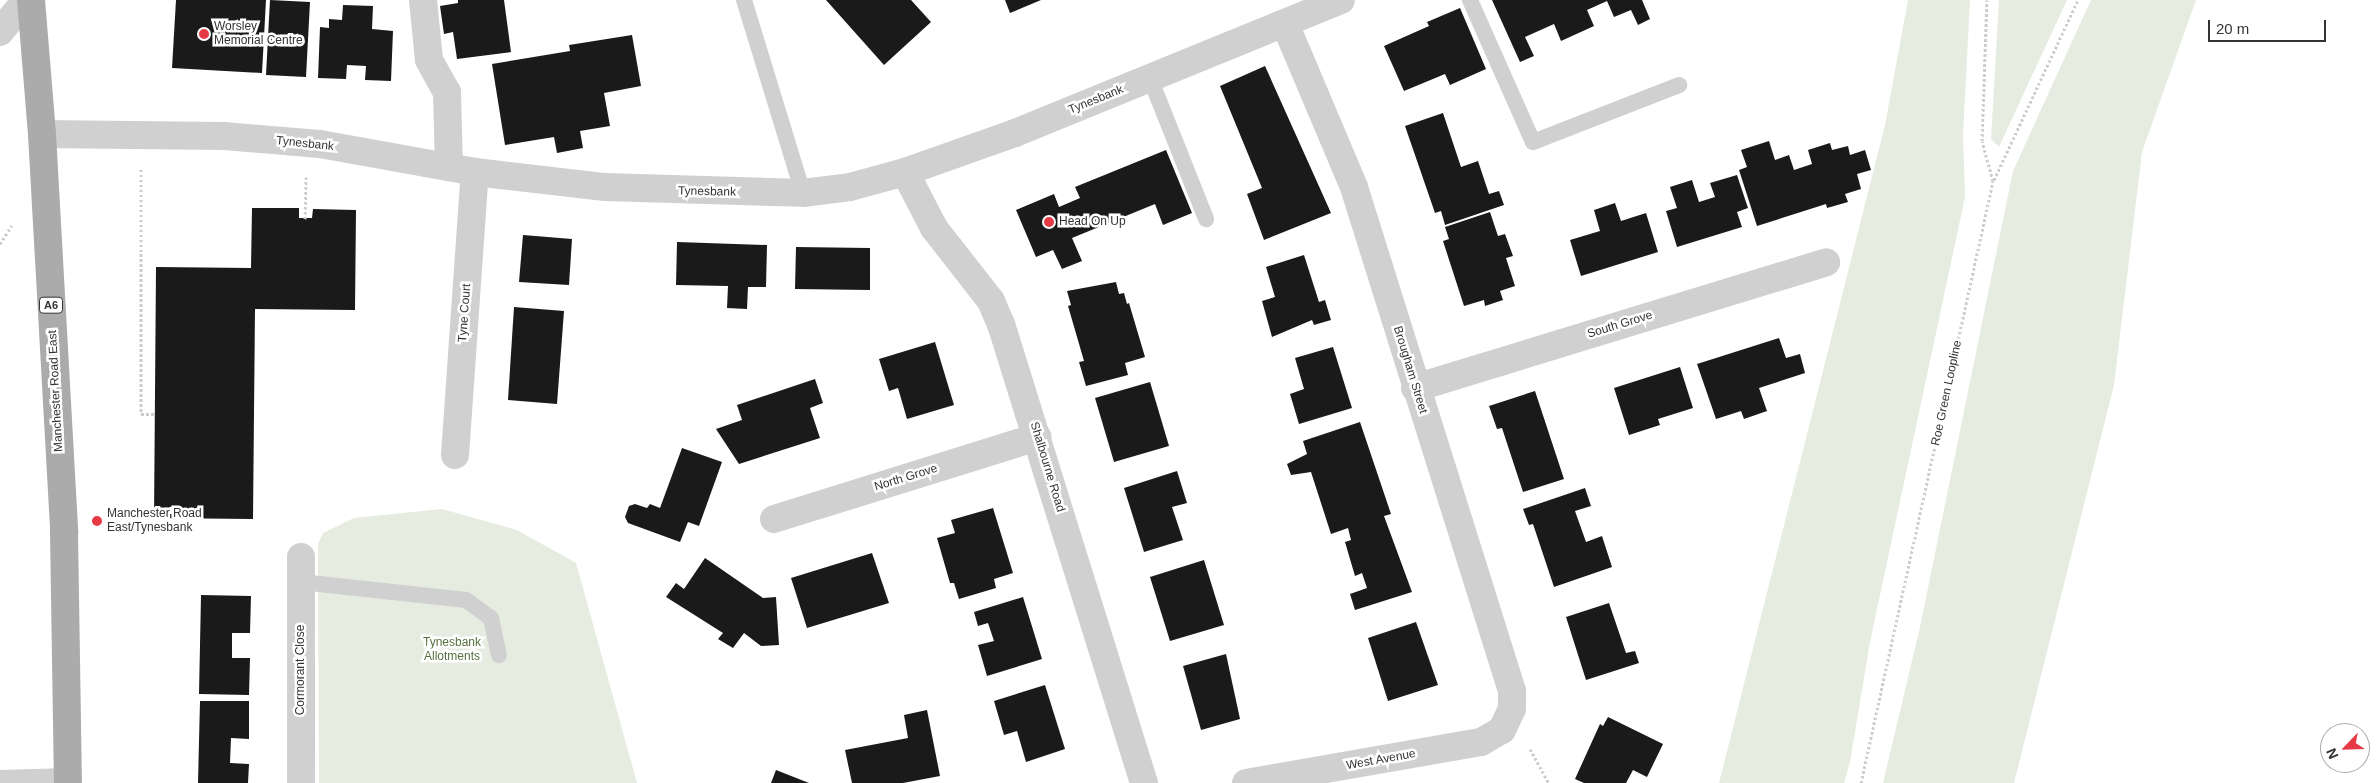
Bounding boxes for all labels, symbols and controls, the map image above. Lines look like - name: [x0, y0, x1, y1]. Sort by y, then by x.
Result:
- scale bar: [2210, 10, 2328, 42]
- place label: Worsley Memorial Centre: [214, 20, 303, 48]
- text: 20 m: [2216, 20, 2249, 37]
- marker: Worsley Memorial Centre: [198, 28, 210, 40]
- street label: Tynesbank: [1066, 82, 1126, 118]
- street label: Tynesbank: [275, 134, 335, 154]
- street label: Tynesbank: [678, 184, 736, 200]
- place label: Head On Up: [1059, 215, 1126, 229]
- marker: Head On Up: [1043, 216, 1055, 228]
- street label: Tyne Court: [456, 283, 474, 343]
- road number: A6: [38, 296, 64, 314]
- street label: South Grove: [1586, 308, 1654, 342]
- street label: Brougham Street: [1390, 325, 1430, 415]
- street label: Manchester Road East: [46, 330, 66, 452]
- street label: Roe Green Loopline: [1929, 339, 1965, 447]
- street label: Shalbourne Road: [1026, 420, 1068, 514]
- street label: North Grove: [873, 462, 939, 494]
- place label: Manchester Road East/Tynesbank: [107, 507, 202, 535]
- marker: Manchester Road East/Tynesbank: [91, 515, 103, 527]
- street label: Cormorant Close: [294, 625, 308, 715]
- park label: Tynesbank Allotments: [423, 636, 481, 664]
- north arrow: [2320, 723, 2370, 773]
- text: N: [2323, 746, 2342, 762]
- street label: West Avenue: [1345, 747, 1417, 773]

